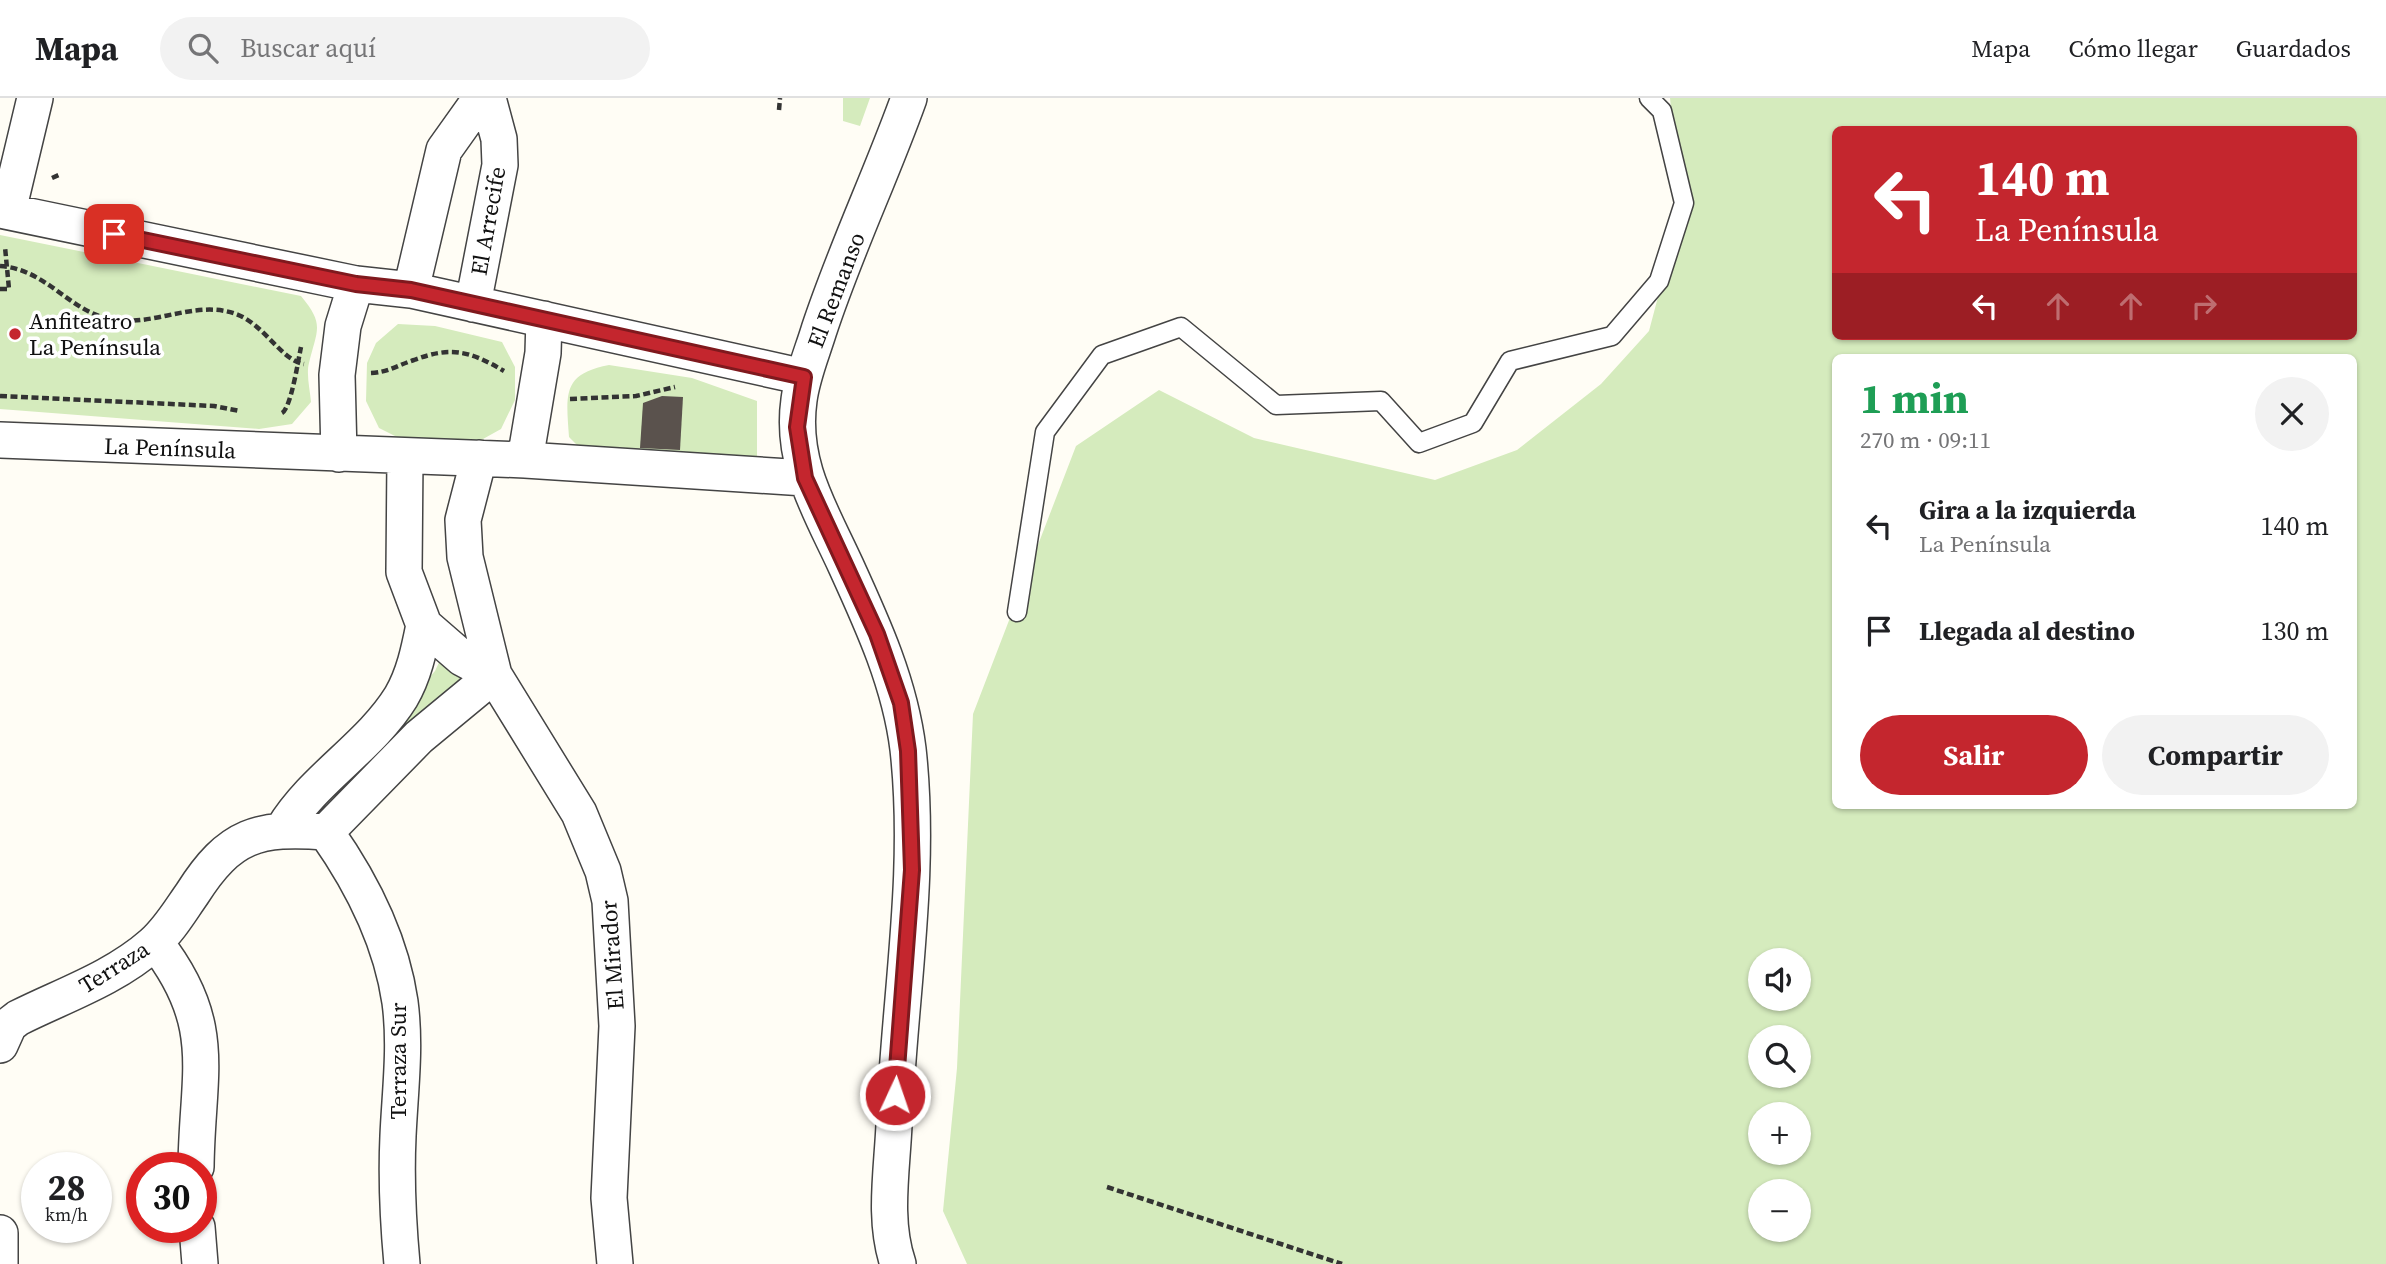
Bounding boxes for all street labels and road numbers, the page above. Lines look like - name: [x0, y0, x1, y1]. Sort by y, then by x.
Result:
- street label: El Arrecife: [463, 164, 513, 278]
- street label: El Remanso: [799, 228, 873, 352]
- street label: La Península: [103, 430, 237, 466]
- street label: El Mirador: [592, 899, 632, 1011]
- street label: Terraza: [73, 933, 155, 1001]
- street label: Terraza Sur: [382, 1002, 414, 1120]

